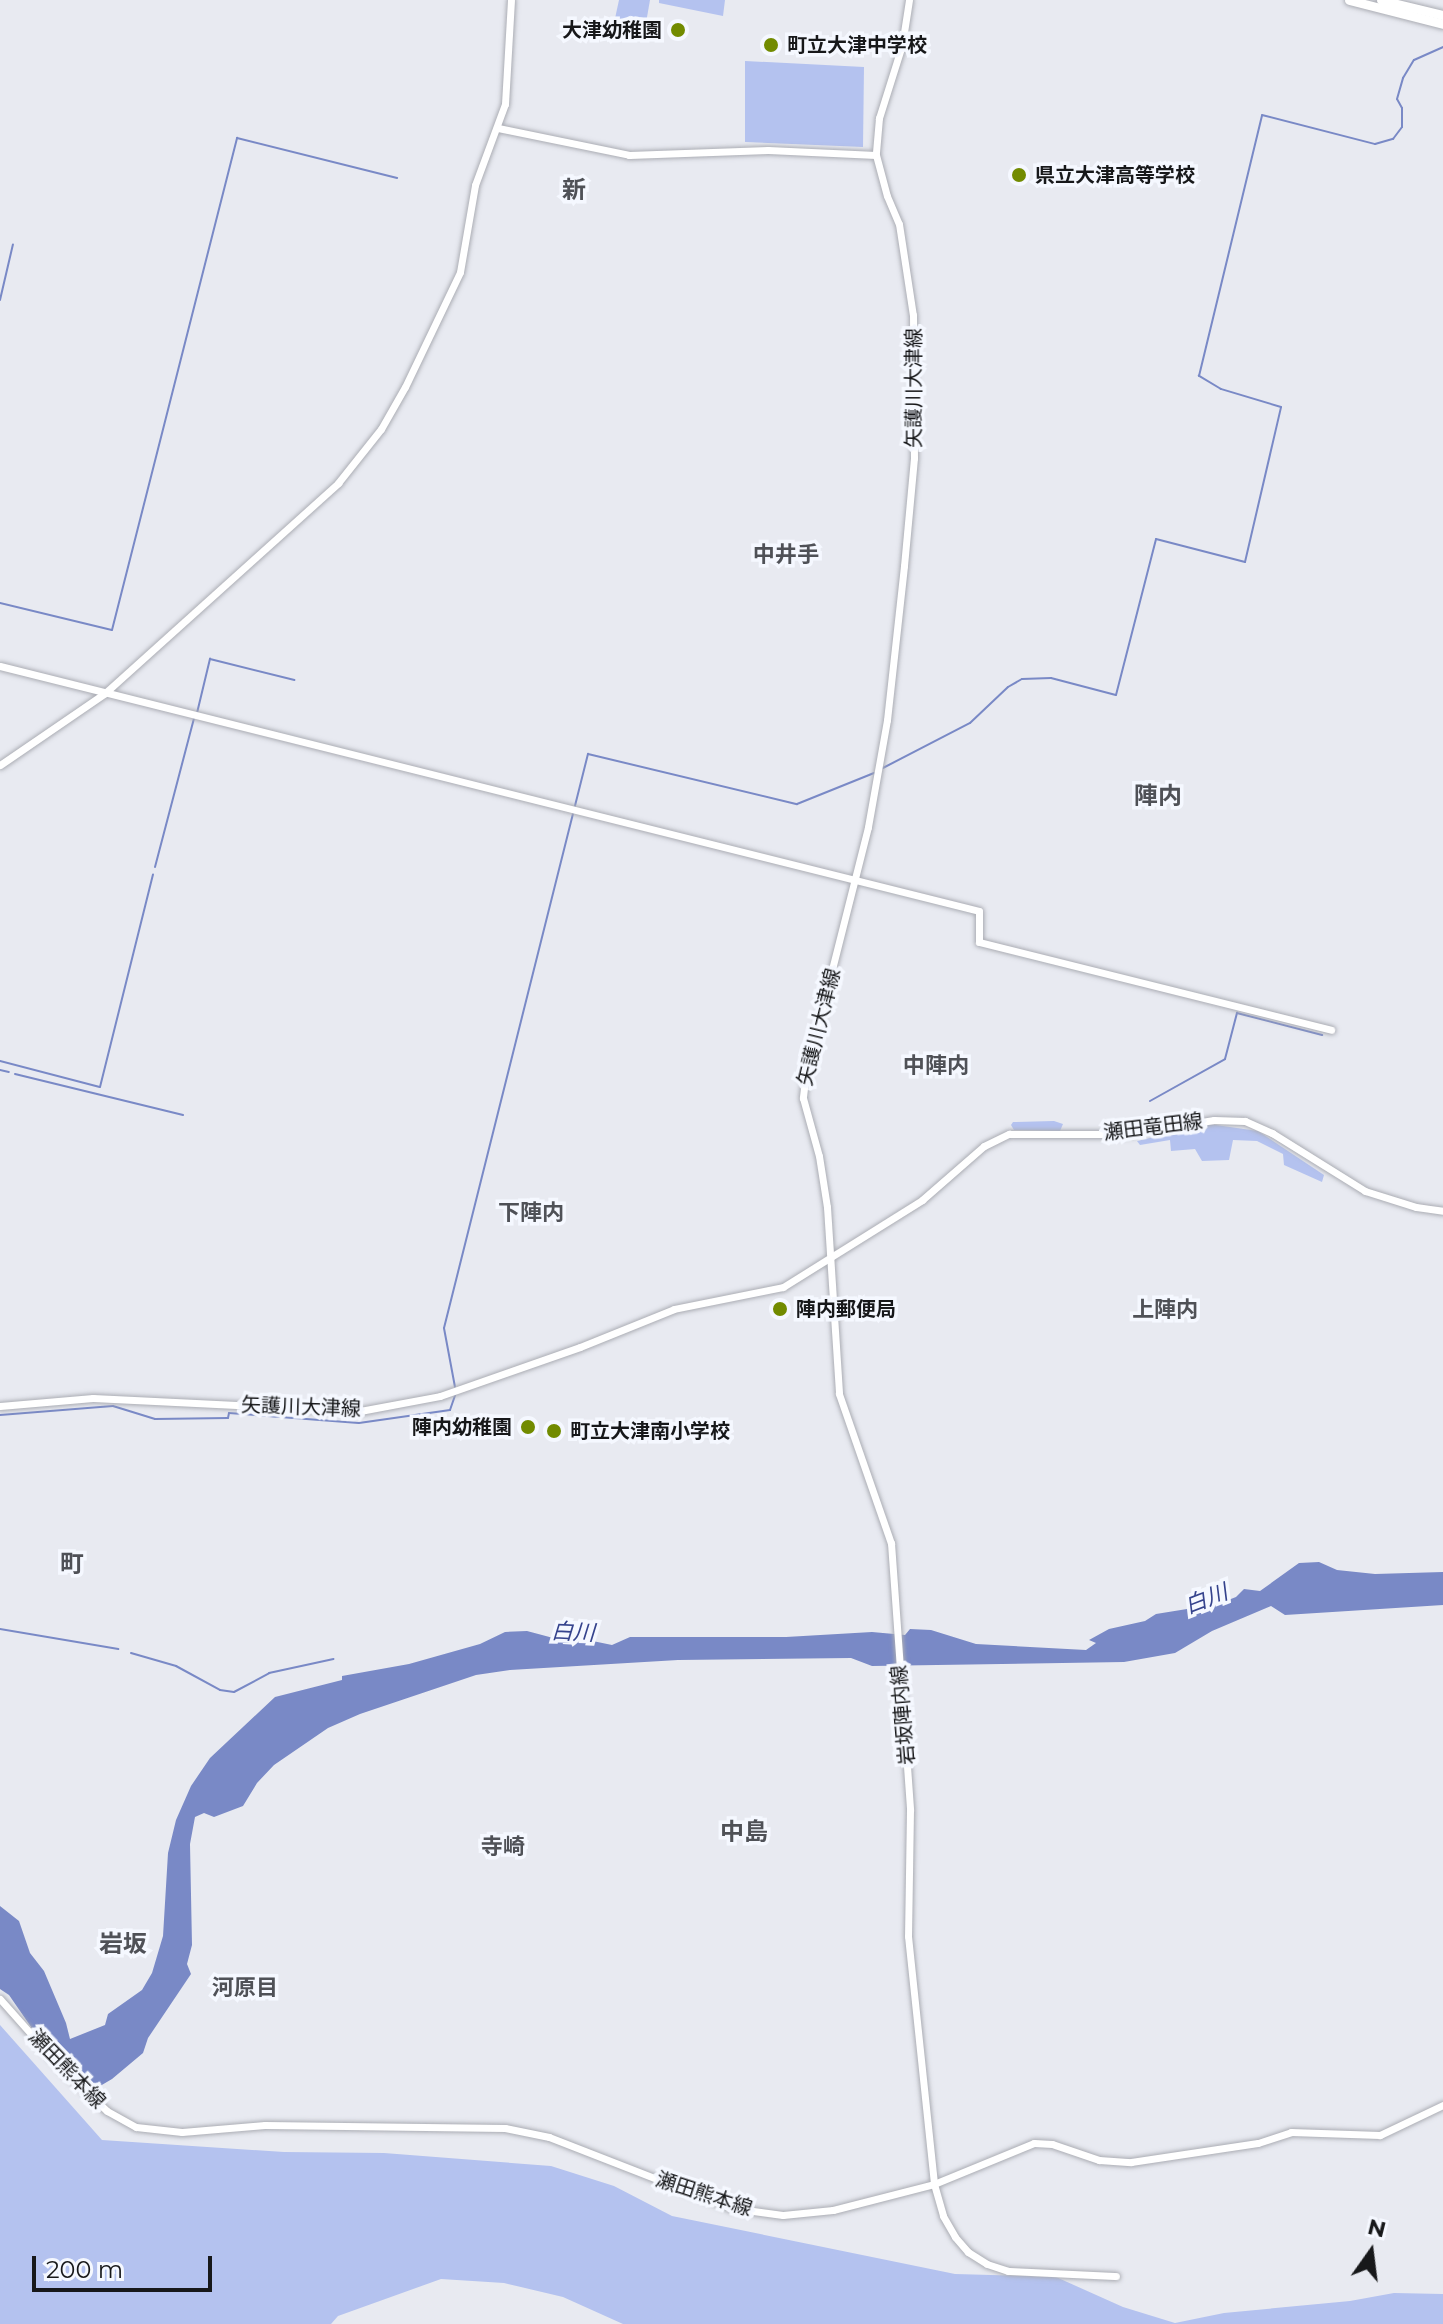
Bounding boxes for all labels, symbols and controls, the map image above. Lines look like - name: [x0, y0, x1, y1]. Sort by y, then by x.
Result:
- place label: 大津幼稚園: [562, 18, 662, 42]
- marker: 大津幼稚園: [669, 21, 687, 39]
- place label: 町立大津中学校: [787, 33, 927, 57]
- marker: 町立大津中学校: [762, 36, 780, 54]
- place label: 県立大津高等学校: [1035, 163, 1195, 187]
- marker: 県立大津高等学校: [1010, 166, 1028, 184]
- district label: 新: [562, 176, 586, 204]
- street label: 矢護川大津線: [902, 328, 926, 448]
- district label: 中井手: [753, 542, 819, 568]
- district label: 陣内: [1134, 782, 1182, 810]
- street label: 矢護川大津線: [793, 966, 845, 1088]
- district label: 中陣内: [903, 1053, 969, 1079]
- street label: 瀬田竜田線: [1102, 1109, 1204, 1145]
- district label: 下陣内: [498, 1200, 564, 1226]
- place label: 陣内郵便局: [796, 1297, 896, 1321]
- district label: 上陣内: [1132, 1297, 1198, 1323]
- marker: 陣内郵便局: [771, 1300, 789, 1318]
- street label: 矢護川大津線: [241, 1393, 361, 1421]
- place label: 陣内幼稚園: [412, 1415, 512, 1439]
- marker: 陣内幼稚園: [519, 1418, 537, 1436]
- place label: 町立大津南小学校: [570, 1419, 730, 1443]
- marker: 町立大津南小学校: [545, 1422, 563, 1440]
- district label: 町: [60, 1550, 84, 1578]
- water label: 白川: [1181, 1579, 1231, 1619]
- water label: 白川: [550, 1618, 596, 1646]
- street label: 岩坂陣内線: [887, 1664, 919, 1766]
- district label: 中島: [720, 1818, 768, 1846]
- district label: 寺崎: [481, 1834, 525, 1860]
- district label: 岩坂: [99, 1930, 147, 1958]
- district label: 河原目: [212, 1975, 278, 2001]
- street label: 瀬田熊本線: [24, 2025, 110, 2113]
- street label: 瀬田熊本線: [653, 2167, 755, 2221]
- north arrow: [1331, 2212, 1411, 2292]
- text: N: [1365, 2213, 1389, 2243]
- scale bar: [36, 2240, 216, 2290]
- text: 200 m: [46, 2255, 123, 2284]

